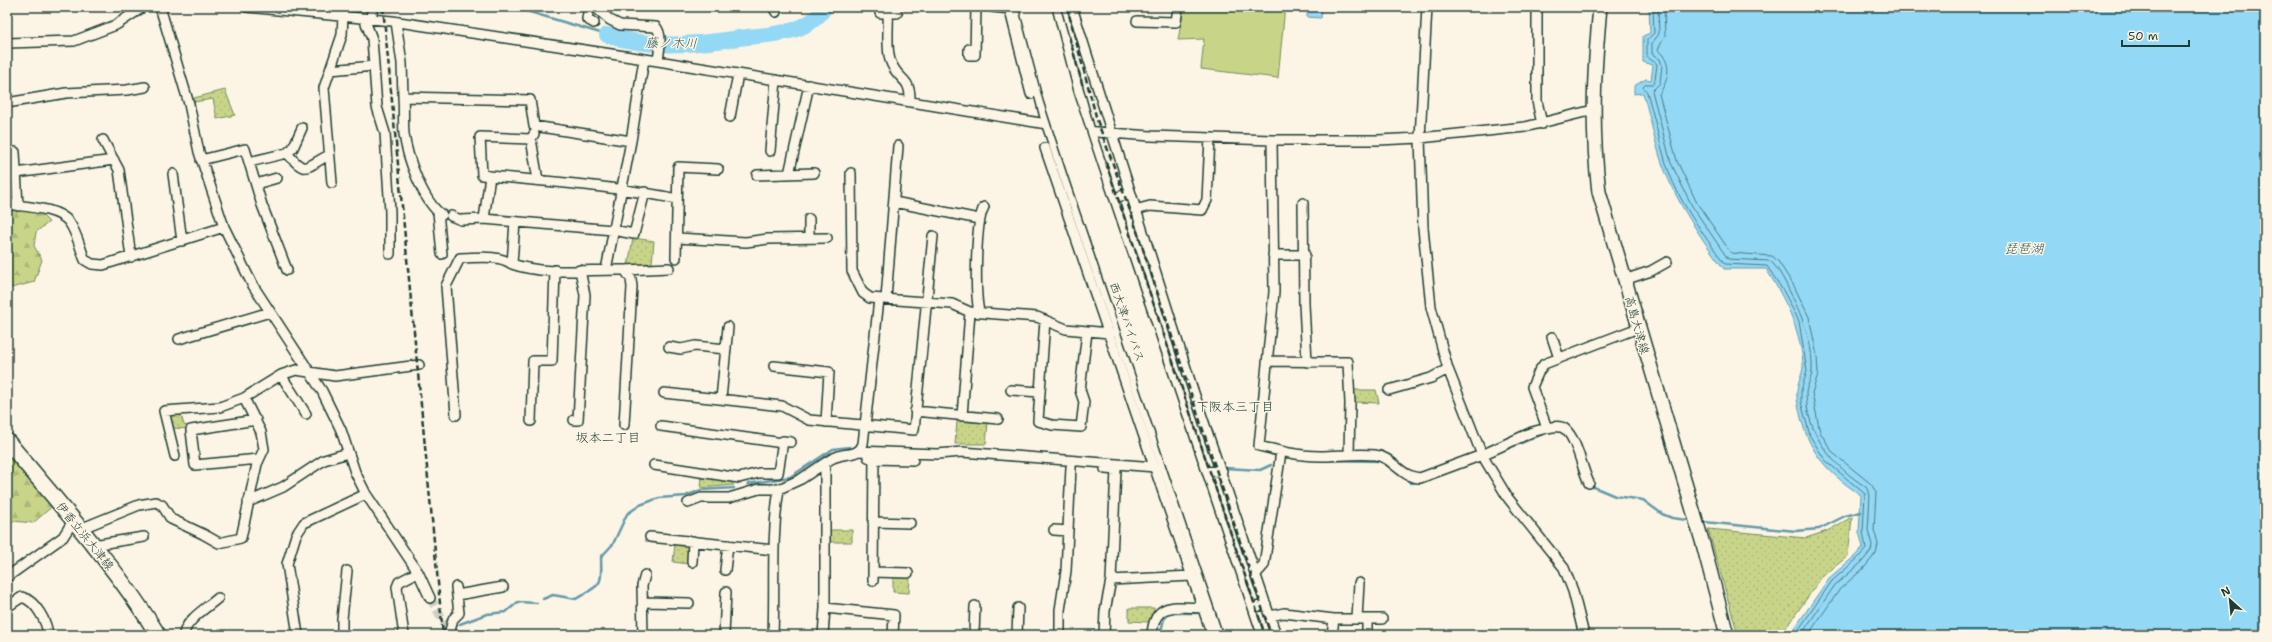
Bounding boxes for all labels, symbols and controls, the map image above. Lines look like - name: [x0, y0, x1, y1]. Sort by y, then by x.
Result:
- scale bar: [2122, 22, 2189, 48]
- text: 50 m: [2128, 28, 2158, 44]
- water label: 藤ノ木川: [645, 34, 697, 52]
- water label: 琵琶湖: [2004, 240, 2044, 257]
- street label: 西大津バイパス: [1106, 280, 1148, 364]
- street label: 高島大津線: [1621, 294, 1653, 356]
- district label: 下阪本三丁目: [1196, 398, 1274, 415]
- district label: 坂本二丁目: [575, 429, 641, 446]
- street label: 伊香立浜大津線: [52, 498, 118, 574]
- north arrow: [2210, 580, 2250, 620]
- text: N: [2218, 583, 2233, 600]

